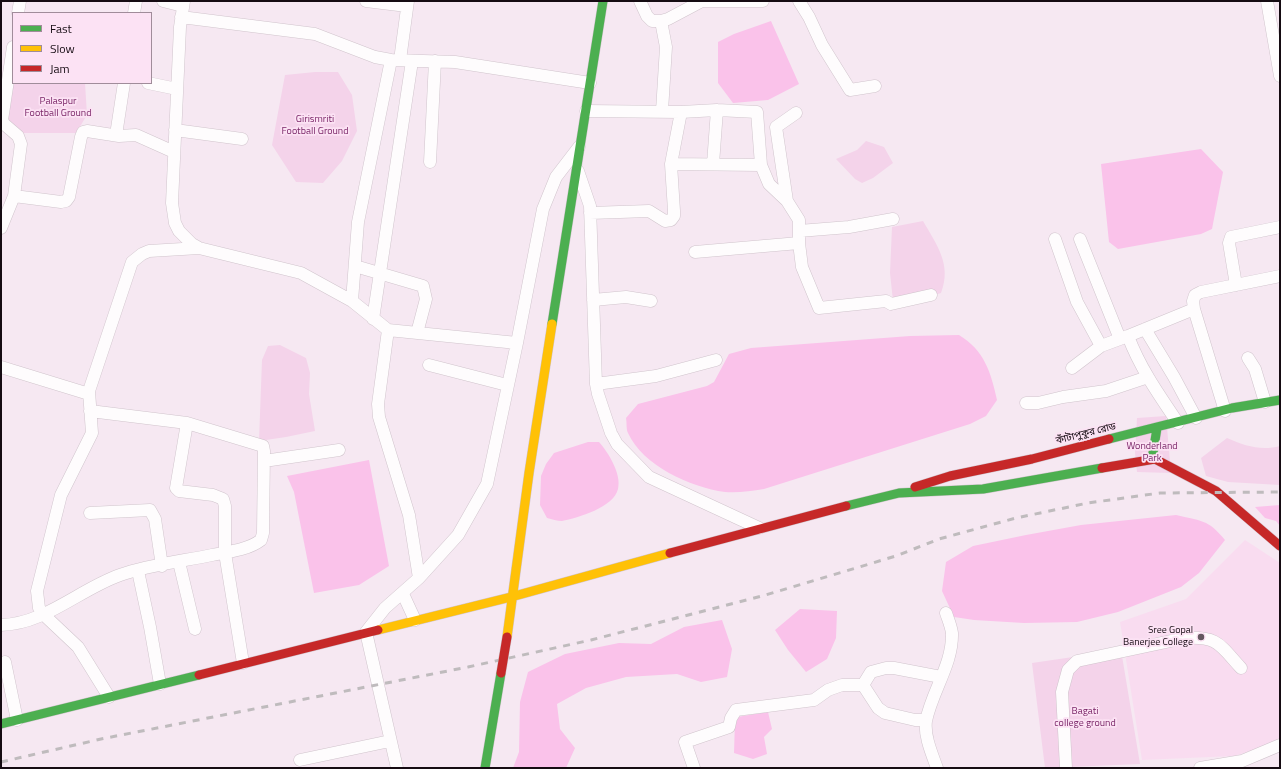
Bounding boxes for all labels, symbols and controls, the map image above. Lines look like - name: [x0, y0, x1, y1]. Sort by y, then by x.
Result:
- legend: [12, 12, 152, 84]
- text: Fast: [50, 19, 72, 38]
- text: Slow: [50, 39, 75, 58]
- text: Jam: [50, 59, 70, 78]
- park label: Palaspur Football Ground: [25, 96, 91, 120]
- park label: Girismriti Football Ground: [282, 114, 348, 138]
- street label: কাঁটাপুকুর রোড: [1055, 421, 1117, 447]
- park label: Wonderland Park: [1126, 441, 1178, 464]
- place label: Sree Gopal Banerjee College: [1123, 625, 1193, 648]
- marker: Sree Gopal Banerjee College: [1196, 632, 1206, 642]
- park label: Bagati college ground: [1054, 706, 1116, 730]

